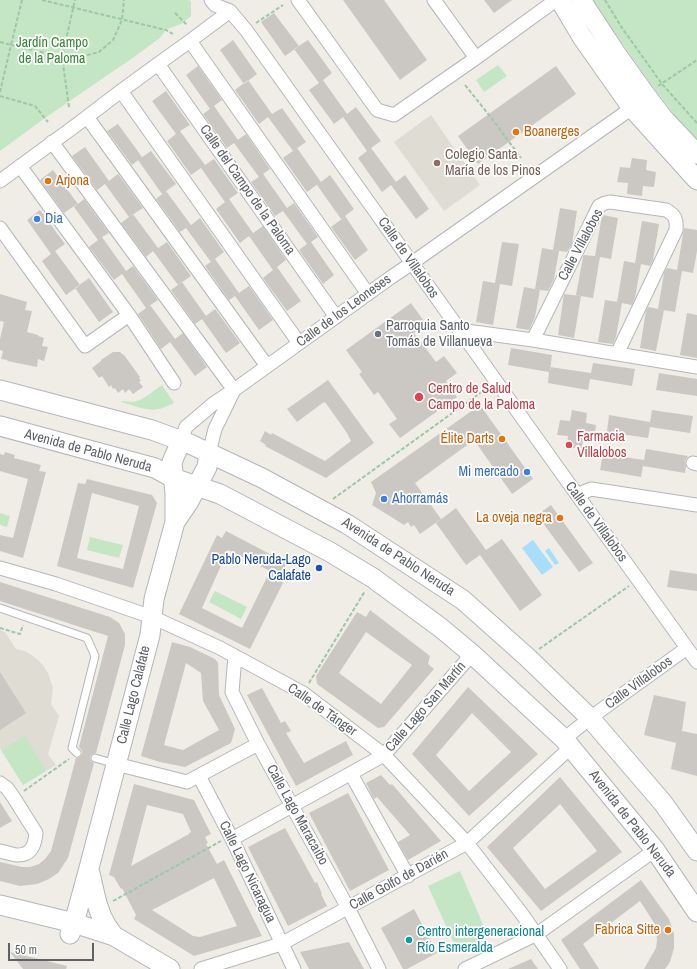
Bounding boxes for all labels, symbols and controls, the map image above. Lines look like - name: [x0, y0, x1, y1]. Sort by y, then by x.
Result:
- park label: Jardín Campo de la Paloma: [16, 35, 88, 68]
- street label: Calle del Campo de la Paloma: [196, 122, 298, 258]
- place label: Boanerges: [524, 124, 580, 140]
- marker: Boanerges: [511, 127, 521, 137]
- place label: Colegio Santa María de los Pinos: [445, 147, 541, 180]
- marker: Colegio Santa María de los Pinos: [432, 158, 442, 168]
- place label: Arjona: [56, 173, 89, 189]
- marker: Arjona: [43, 176, 53, 186]
- street label: Calle Villalobos: [555, 206, 607, 284]
- place label: Dia: [45, 211, 63, 227]
- marker: Dia: [32, 214, 42, 224]
- street label: Calle de Villalobos: [374, 214, 442, 302]
- street label: Calle de los Leoneses: [293, 271, 395, 351]
- place label: Parroquia Santo Tomás de Villanueva: [386, 318, 492, 350]
- marker: Parroquia Santo Tomás de Villanueva: [373, 329, 383, 339]
- place label: Centro de Salud Campo de la Paloma: [428, 381, 535, 414]
- marker: Centro de Salud Campo de la Paloma: [413, 391, 425, 403]
- street label: Avenida de Pablo Neruda: [22, 426, 154, 476]
- place label: Farmacia Villalobos: [577, 429, 627, 462]
- place label: Élite Darts: [440, 431, 494, 447]
- marker: Élite Darts: [497, 434, 507, 444]
- marker: Farmacia Villalobos: [564, 440, 574, 450]
- place label: Mi mercado: [458, 464, 519, 480]
- marker: Mi mercado: [522, 467, 532, 477]
- street label: Calle de Villalobos: [561, 479, 631, 565]
- place label: Ahorramás: [392, 491, 448, 507]
- marker: Ahorramás: [379, 494, 389, 504]
- place label: La oveja negra: [476, 510, 552, 526]
- marker: La oveja negra: [555, 513, 565, 523]
- street label: Avenida de Pablo Neruda: [338, 514, 458, 600]
- place label: Pablo Neruda-Lago Calafate: [211, 552, 311, 584]
- marker: Pablo Neruda-Lago Calafate: [314, 563, 324, 573]
- street label: Calle Lago Calafate: [114, 644, 154, 746]
- street label: Calle Villalobos: [602, 653, 676, 713]
- street label: Calle Lago San Martín: [382, 658, 470, 756]
- street label: Calle de Tánger: [284, 680, 360, 740]
- street label: Calle Lago Maracaibo: [262, 762, 332, 868]
- street label: Avenida de Pablo Neruda: [585, 767, 679, 881]
- street label: Calle Lago Nicaragua: [215, 818, 279, 926]
- street label: Calle Golfo de Darién: [347, 846, 451, 914]
- place label: Fabrica Sitte: [595, 922, 660, 938]
- place label: Centro intergeneracional Río Esmeralda: [417, 924, 544, 956]
- marker: Fabrica Sitte: [663, 925, 673, 935]
- scale bar: [10, 935, 96, 961]
- marker: Centro intergeneracional Río Esmeralda: [404, 935, 414, 945]
- text: 50 m: [15, 942, 37, 958]

